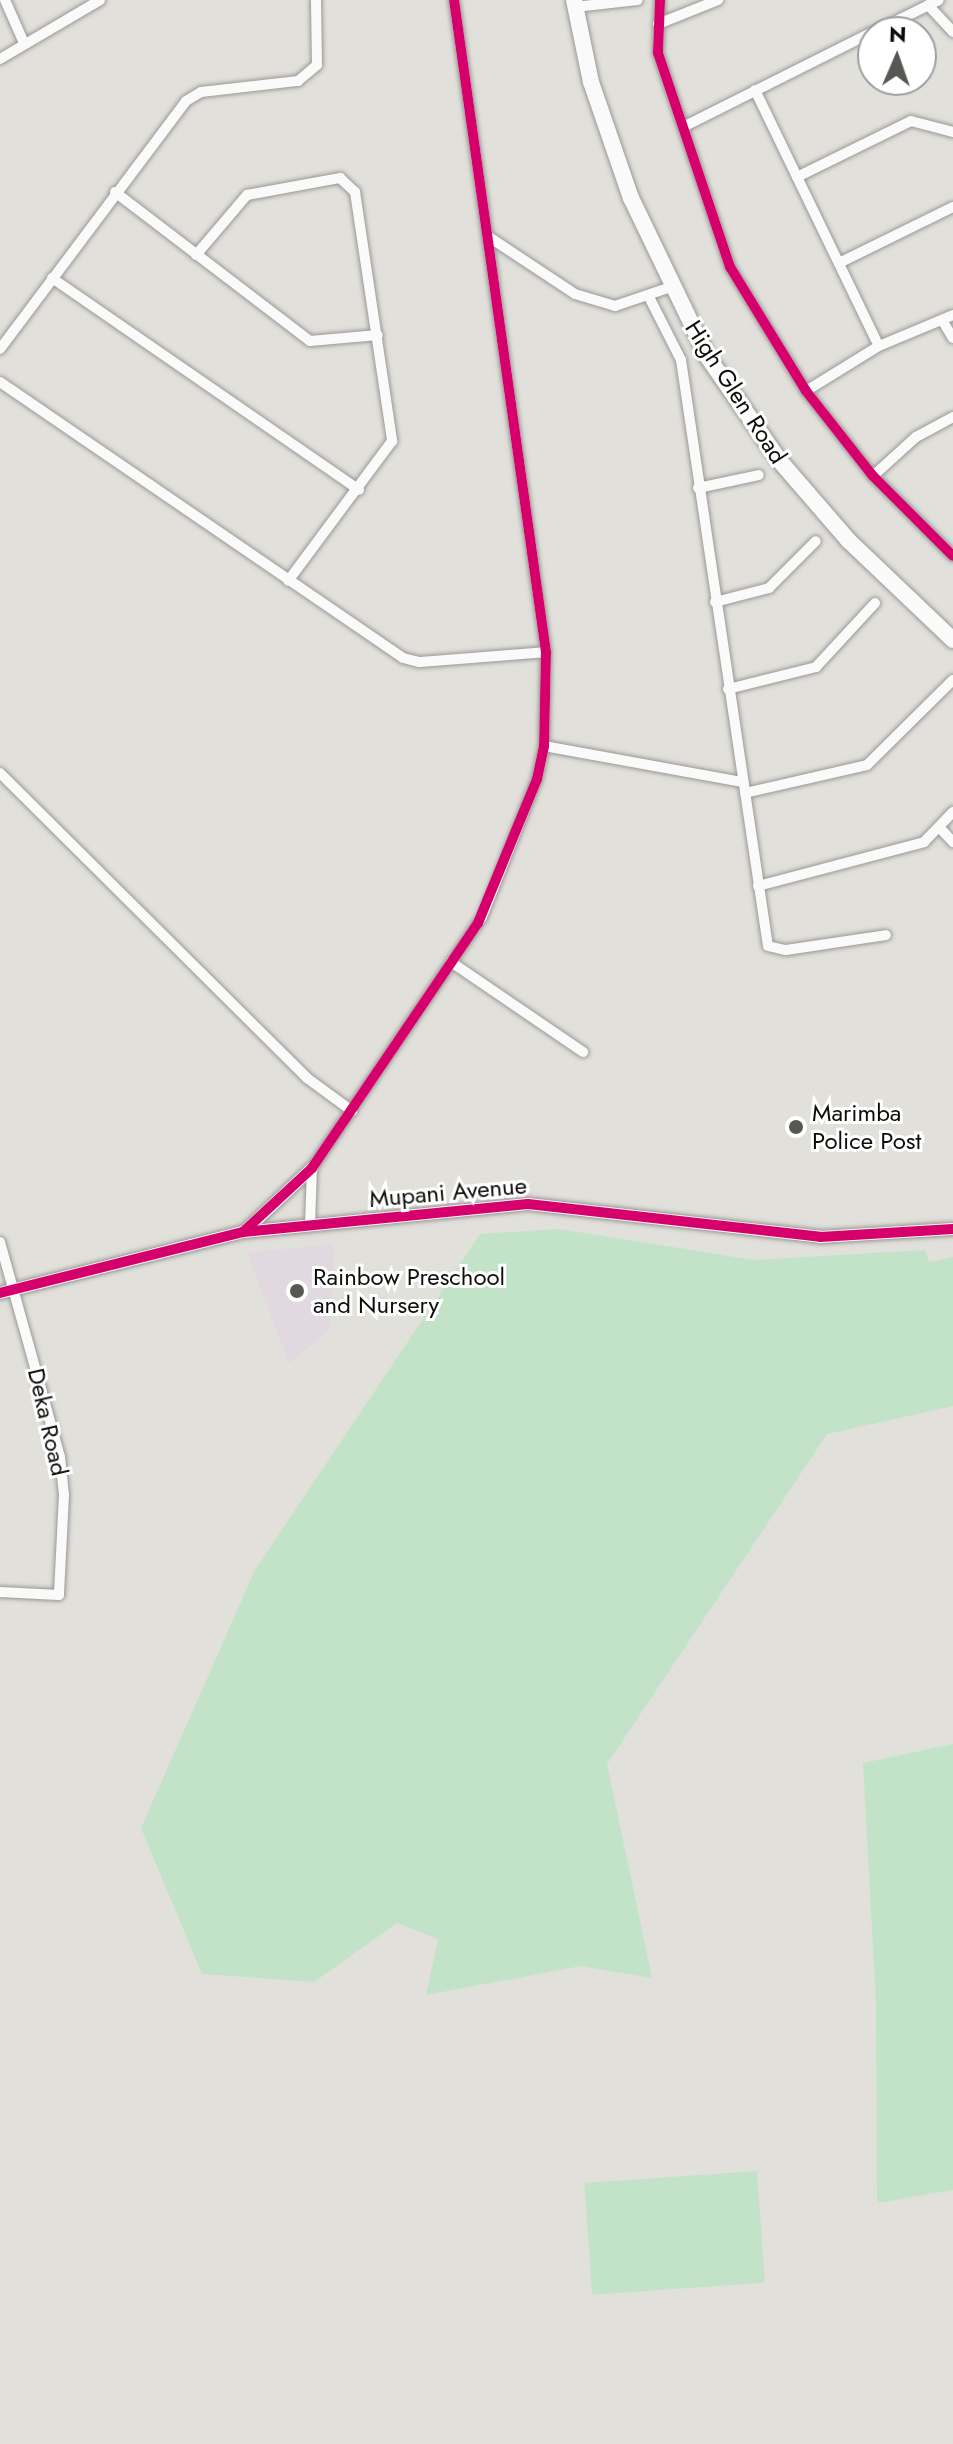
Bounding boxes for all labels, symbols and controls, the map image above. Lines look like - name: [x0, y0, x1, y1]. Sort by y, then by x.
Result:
- north arrow: [857, 16, 937, 96]
- text: N: [888, 18, 907, 50]
- street label: High Glen Road: [679, 315, 793, 469]
- place label: Marimba Police Post: [812, 1099, 921, 1155]
- marker: Marimba Police Post: [787, 1118, 805, 1136]
- street label: Mupani Avenue: [368, 1171, 528, 1213]
- place label: Rainbow Preschool and Nursery: [313, 1263, 505, 1319]
- marker: Rainbow Preschool and Nursery: [288, 1282, 306, 1300]
- street label: Deka Road: [22, 1365, 74, 1479]

